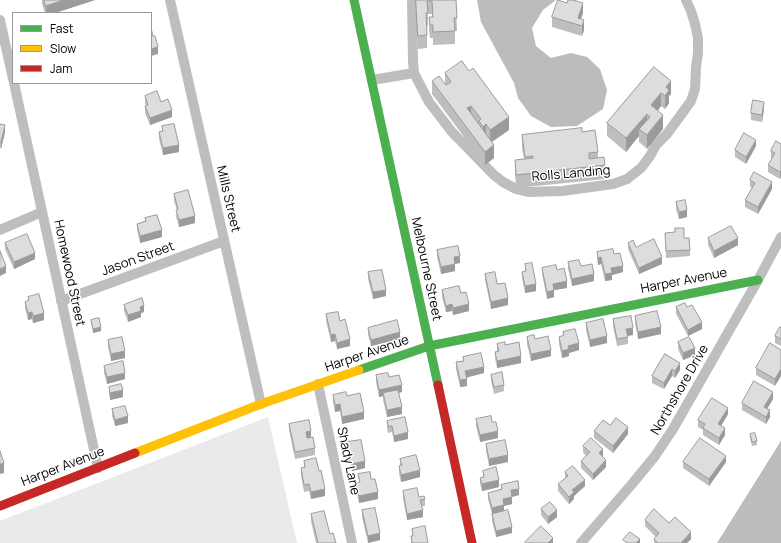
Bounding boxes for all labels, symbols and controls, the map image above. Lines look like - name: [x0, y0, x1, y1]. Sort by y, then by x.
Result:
- legend: [12, 12, 152, 84]
- text: Fast: [50, 20, 74, 37]
- text: Slow: [50, 40, 76, 57]
- text: Jam: [50, 60, 72, 77]
- street label: Rolls Landing: [531, 163, 611, 185]
- street label: Mills Street: [213, 164, 243, 234]
- street label: Melbourne Street: [407, 216, 445, 322]
- street label: Homewood Street: [50, 218, 88, 328]
- street label: Jason Street: [99, 239, 177, 279]
- street label: Harper Avenue: [639, 265, 729, 297]
- street label: Harper Avenue: [323, 332, 411, 376]
- street label: Northshore Drive: [648, 342, 712, 438]
- street label: Shady Lane: [333, 426, 363, 496]
- street label: Harper Avenue: [19, 444, 107, 490]

